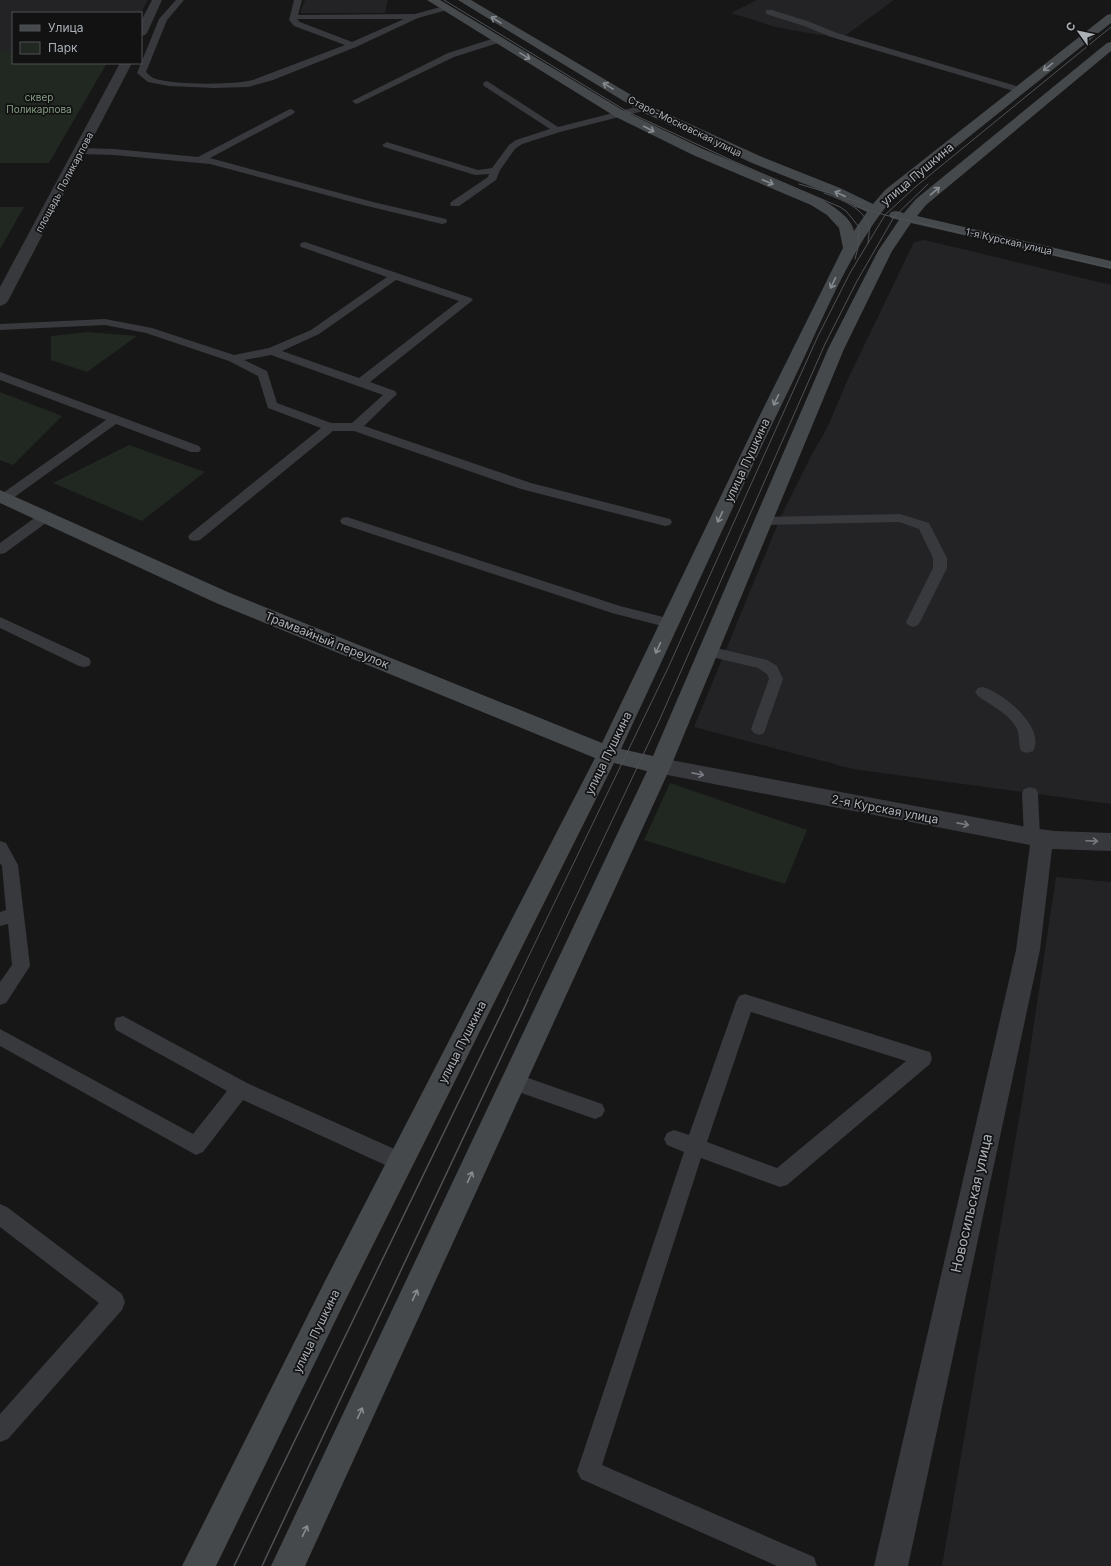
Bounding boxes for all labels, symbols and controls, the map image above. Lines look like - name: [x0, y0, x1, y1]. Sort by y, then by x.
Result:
- legend: [12, 12, 142, 64]
- north arrow: [1059, 12, 1099, 52]
- one-way arrow: [490, 15, 502, 23]
- text: С: [1063, 19, 1079, 34]
- text: Улица: [48, 20, 83, 35]
- text: Парк: [48, 40, 78, 55]
- one-way arrow: [519, 52, 530, 60]
- one-way arrow: [1042, 63, 1053, 72]
- one-way arrow: [602, 82, 614, 90]
- park label: сквер Поликарпова: [6, 91, 72, 115]
- street label: Старо-Московская улица: [626, 93, 744, 159]
- one-way arrow: [643, 126, 655, 133]
- street label: площадь Поликарпова: [32, 130, 96, 234]
- street label: улица Пушкина: [878, 139, 956, 209]
- one-way arrow: [762, 179, 774, 187]
- one-way arrow: [929, 186, 940, 195]
- one-way arrow: [834, 190, 846, 197]
- street label: 1-я Курская улица: [964, 225, 1054, 257]
- one-way arrow: [829, 277, 836, 289]
- one-way arrow: [772, 394, 779, 406]
- street label: улица Пушкина: [721, 416, 773, 504]
- one-way arrow: [716, 511, 723, 523]
- street label: Трамвайный переулок: [263, 608, 392, 672]
- one-way arrow: [654, 641, 661, 653]
- street label: улица Пушкина: [581, 709, 635, 797]
- one-way arrow: [691, 770, 704, 778]
- street label: 2-я Курская улица: [830, 791, 940, 827]
- one-way arrow: [957, 821, 970, 829]
- one-way arrow: [1085, 837, 1098, 845]
- street label: улица Пушкина: [435, 998, 489, 1086]
- street label: Новосильская улица: [947, 1132, 995, 1274]
- one-way arrow: [467, 1172, 474, 1184]
- street label: улица Пушкина: [289, 1287, 343, 1375]
- one-way arrow: [412, 1289, 419, 1301]
- one-way arrow: [357, 1407, 364, 1419]
- one-way arrow: [302, 1525, 309, 1537]

